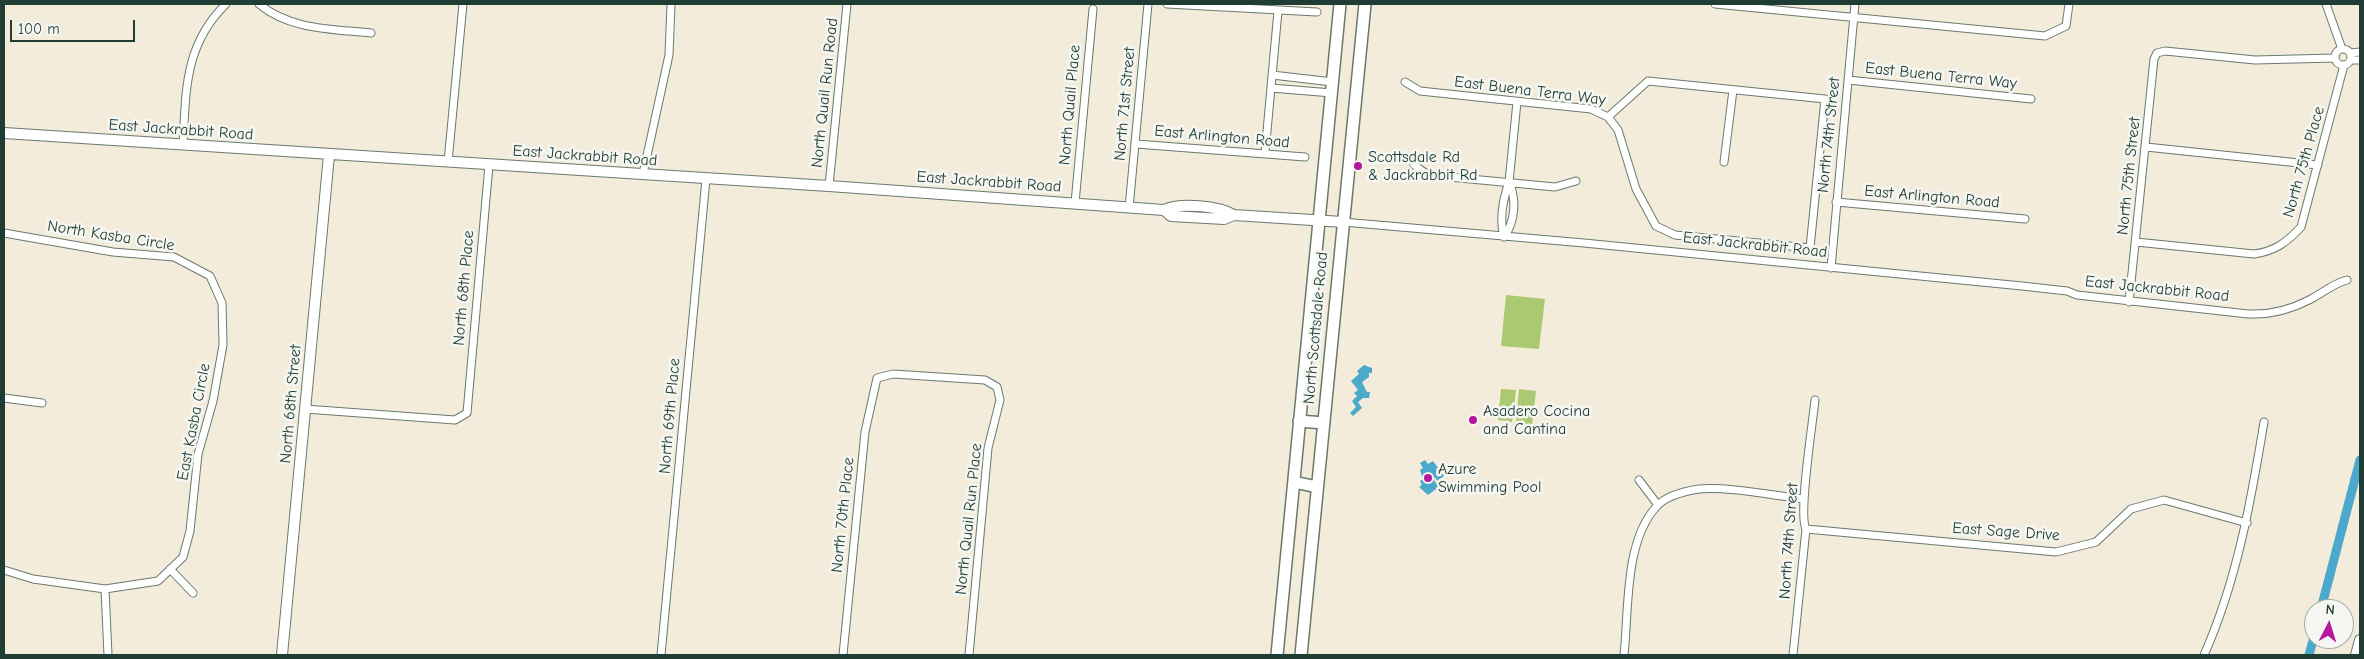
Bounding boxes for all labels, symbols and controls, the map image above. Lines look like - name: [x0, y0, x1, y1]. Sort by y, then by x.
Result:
- scale bar: [12, 10, 138, 42]
- street label: North Quail Run Road: [808, 17, 842, 169]
- text: 100 m: [18, 20, 60, 38]
- street label: North Quail Place: [1055, 44, 1085, 166]
- street label: North 71st Street: [1110, 46, 1140, 162]
- street label: East Buena Terra Way: [1864, 58, 2018, 94]
- street label: East Buena Terra Way: [1453, 72, 1607, 110]
- street label: North 74th Street: [1813, 76, 1845, 194]
- street label: North 75th Place: [2279, 104, 2329, 220]
- street label: East Jackrabbit Road: [108, 115, 254, 145]
- street label: North 75th Street: [2113, 116, 2145, 236]
- street label: East Arlington Road: [1153, 122, 1291, 152]
- street label: East Jackrabbit Road: [512, 141, 658, 171]
- place label: Scottsdale Rd & Jackrabbit Rd: [1368, 147, 1477, 185]
- marker: Scottsdale Rd & Jackrabbit Rd: [1352, 160, 1364, 172]
- street label: East Jackrabbit Road: [916, 167, 1062, 197]
- street label: East Arlington Road: [1863, 182, 2001, 212]
- street label: North Kasba Circle: [46, 216, 176, 256]
- street label: East Jackrabbit Road: [1682, 228, 1828, 262]
- street label: North 68th Place: [449, 230, 479, 346]
- street label: North Scottsdale Road: [1300, 251, 1332, 405]
- street label: East Jackrabbit Road: [2084, 272, 2230, 306]
- street label: North 68th Street: [276, 344, 306, 464]
- street label: North 69th Place: [655, 357, 685, 475]
- street label: East Kasba Circle: [173, 362, 215, 482]
- place label: Asadero Cocina and Cantina: [1483, 401, 1590, 439]
- marker: Asadero Cocina and Cantina: [1467, 414, 1479, 426]
- street label: North Quail Run Place: [951, 442, 987, 596]
- street label: North 70th Place: [827, 456, 859, 574]
- place label: Azure Swimming Pool: [1438, 459, 1542, 497]
- marker: Azure Swimming Pool: [1422, 472, 1434, 484]
- street label: North 74th Street: [1775, 482, 1803, 600]
- street label: East Sage Drive: [1952, 519, 2060, 545]
- north arrow: [2304, 599, 2354, 649]
- text: N: [2325, 601, 2336, 618]

